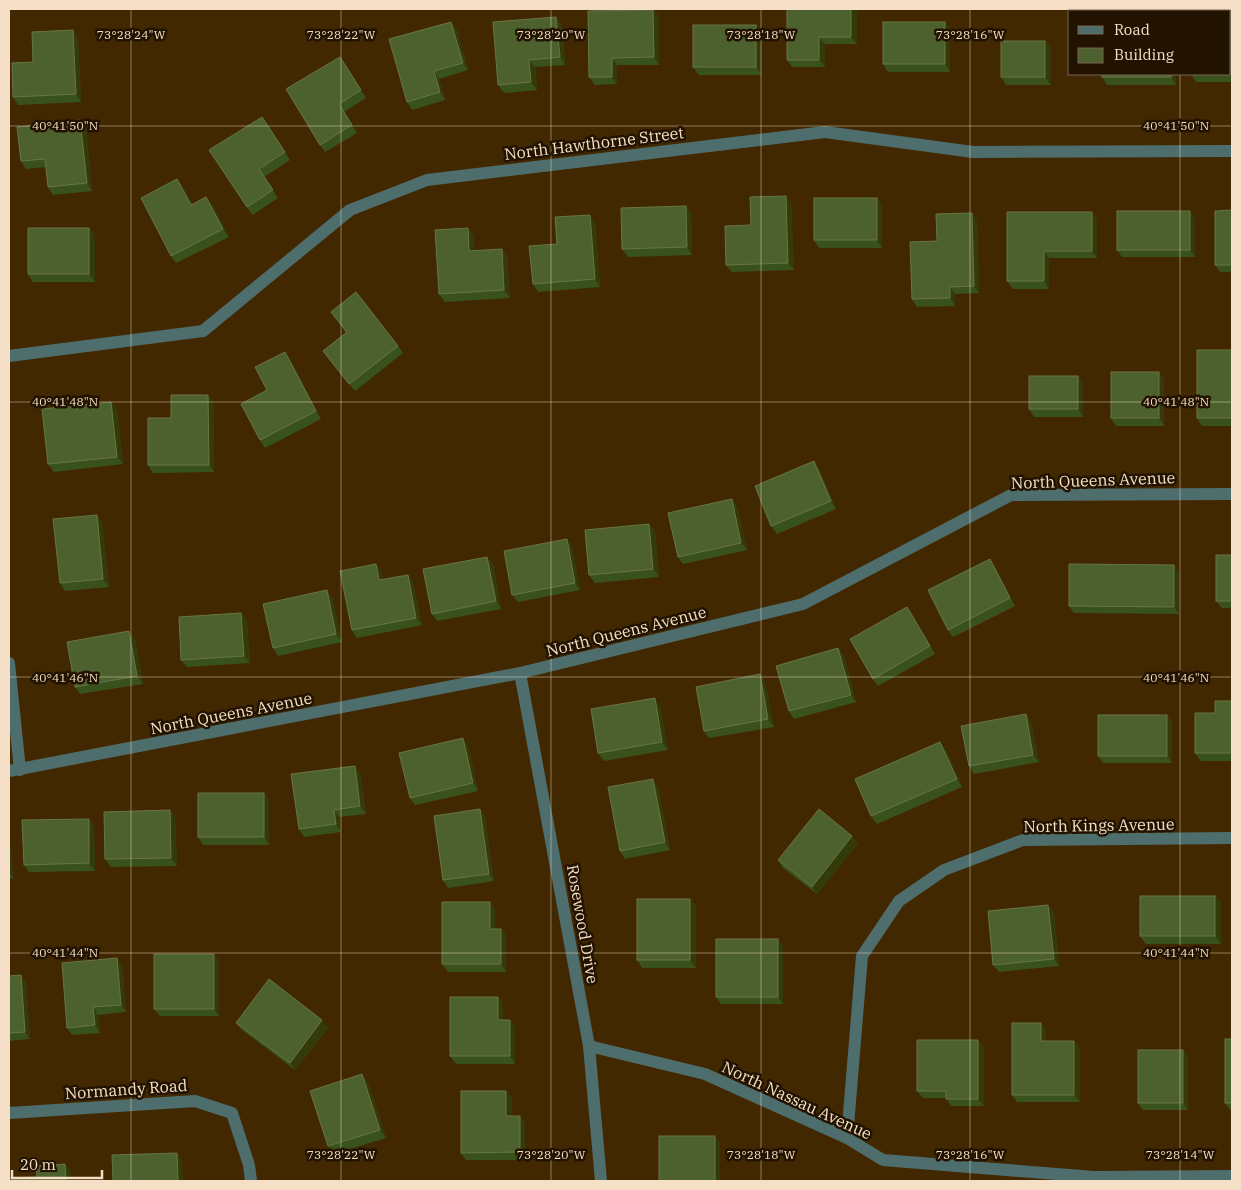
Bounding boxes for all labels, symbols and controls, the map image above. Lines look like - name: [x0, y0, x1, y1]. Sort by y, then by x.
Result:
- legend: [1068, 10, 1231, 75]
- text: Road: [1114, 20, 1150, 39]
- text: 73°28'24"W: [97, 27, 166, 42]
- text: 73°28'22"W: [307, 27, 376, 42]
- text: 73°28'20"W: [517, 27, 586, 42]
- text: 73°28'18"W: [727, 27, 796, 42]
- text: 73°28'16"W: [936, 27, 1005, 42]
- text: Building: [1114, 45, 1174, 64]
- text: 40°41'50"N: [32, 118, 98, 133]
- text: 40°41'50"N: [1143, 118, 1209, 133]
- street label: North Hawthorne Street: [503, 122, 685, 164]
- text: 40°41'48"N: [32, 394, 98, 409]
- text: 40°41'48"N: [1143, 394, 1209, 409]
- street label: North Queens Avenue: [1010, 467, 1176, 493]
- street label: North Queens Avenue: [544, 601, 708, 661]
- text: 40°41'46"N: [32, 670, 98, 685]
- text: 40°41'46"N: [1143, 670, 1209, 685]
- street label: North Queens Avenue: [148, 687, 314, 739]
- street label: North Kings Avenue: [1023, 814, 1175, 836]
- street label: Rosewood Drive: [563, 863, 603, 985]
- text: 40°41'44"N: [32, 945, 98, 960]
- text: 40°41'44"N: [1143, 945, 1209, 960]
- street label: North Nassau Avenue: [719, 1056, 875, 1144]
- street label: Normandy Road: [64, 1075, 188, 1103]
- text: 73°28'22"W: [307, 1147, 376, 1162]
- text: 73°28'20"W: [517, 1147, 586, 1162]
- text: 73°28'18"W: [727, 1147, 796, 1162]
- text: 73°28'16"W: [936, 1147, 1005, 1162]
- text: 73°28'14"W: [1146, 1147, 1215, 1162]
- scale bar: [12, 1148, 102, 1180]
- text: 20 m: [20, 1155, 56, 1174]

